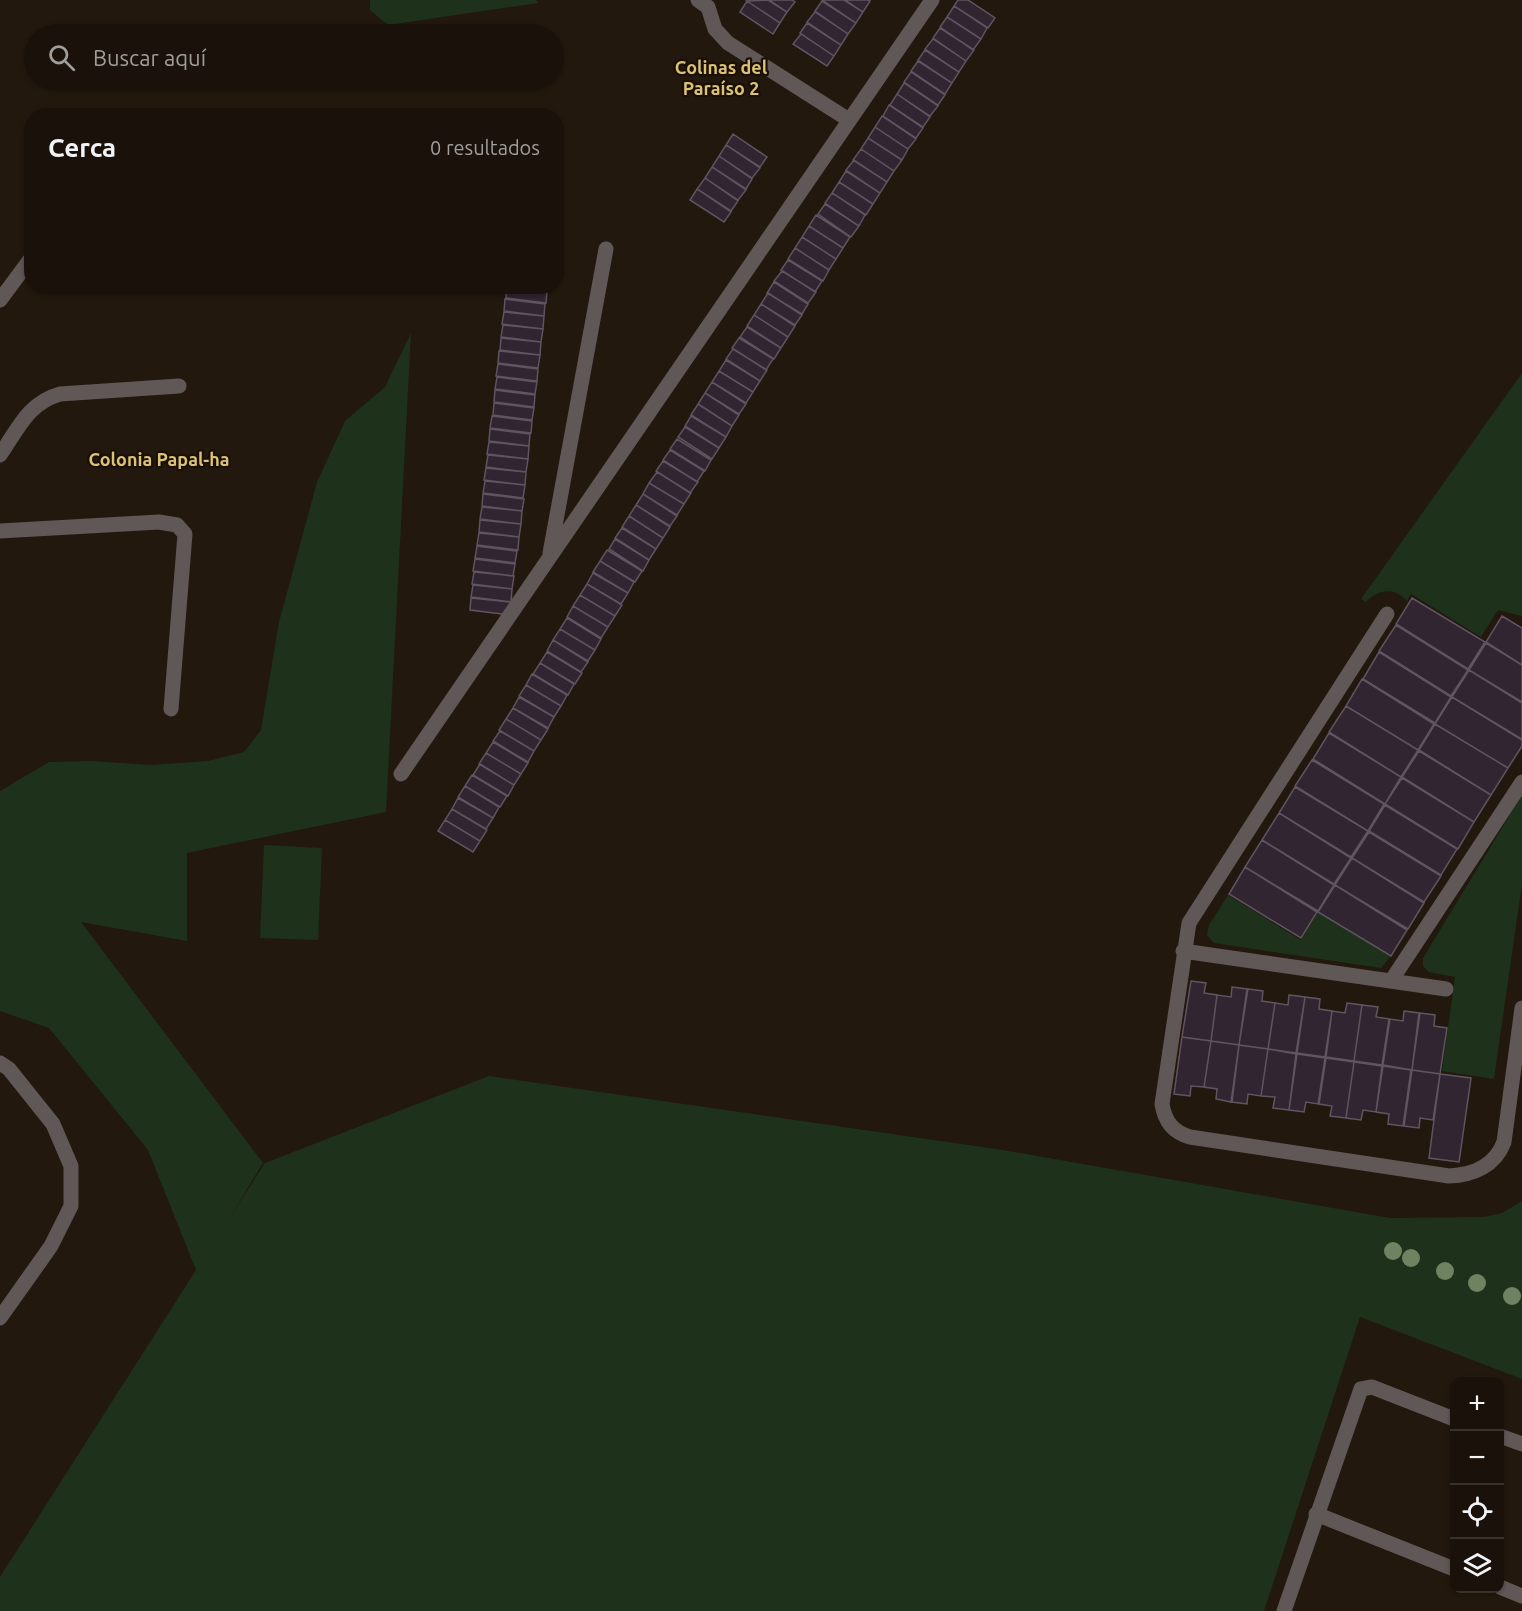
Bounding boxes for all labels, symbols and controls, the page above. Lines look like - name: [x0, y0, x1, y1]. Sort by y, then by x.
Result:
- search box: [24, 24, 564, 90]
- icon: search: [45, 41, 78, 74]
- text: Buscar aquí: [93, 45, 206, 70]
- district label: Colinas del Paraíso 2: [675, 57, 768, 98]
- text: Cerca: [48, 133, 116, 162]
- text: 0 resultados: [430, 136, 540, 159]
- district label: Colonia Papal-ha: [88, 449, 230, 469]
- map controls: [1450, 1377, 1504, 1593]
- button: +: [1450, 1377, 1504, 1431]
- button: −: [1450, 1431, 1504, 1485]
- button: locate: [1450, 1485, 1504, 1539]
- button: layers: [1450, 1539, 1504, 1593]

